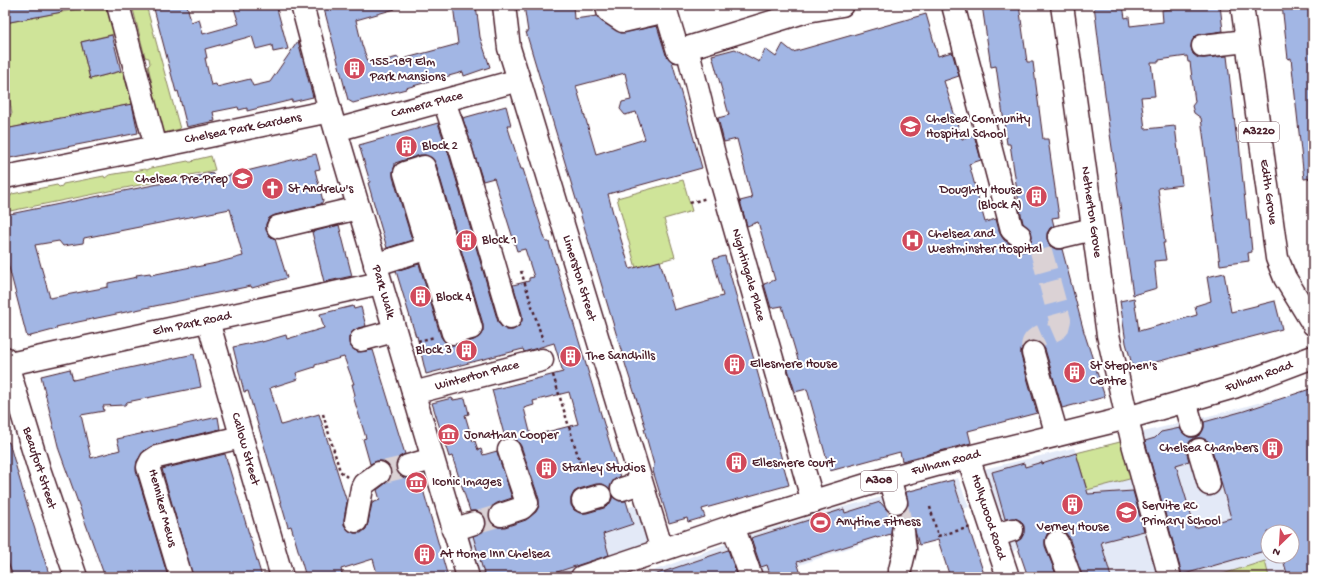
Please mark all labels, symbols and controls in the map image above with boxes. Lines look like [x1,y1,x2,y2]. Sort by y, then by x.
place label: 155-189 Elm Park Mansions [369,55,447,85]
building icon: 155-189 Elm Park Mansions [342,56,368,82]
street label: Camera Place [390,88,465,122]
street label: Chelsea Park Gardens [183,110,304,148]
place label: Chelsea Community Hospital School [926,112,1031,142]
school or university icon: Chelsea Community Hospital School [898,113,924,139]
road number: A3220 [1239,122,1279,142]
building icon: Block 2 [393,133,419,159]
place label: Block 2 [421,139,459,154]
street label: Edith Grove [1256,158,1280,226]
street label: Netherton Grove [1077,165,1105,259]
school or university icon: Chelsea Pre-Prep [230,166,256,192]
place label: Chelsea Pre-Prep [135,172,229,187]
church icon: St Andrew's [259,176,285,202]
place label: St Andrew's [288,182,355,197]
place label: Doughty House (Block A) [939,183,1022,213]
building icon: Doughty House (Block A) [1024,184,1050,210]
building icon: Block 1 [453,227,479,253]
street label: Nightingale Place [728,227,768,323]
place label: Chelsea and Westminster Hospital [928,227,1042,257]
hospital icon: Chelsea and Westminster Hospital [899,228,925,254]
place label: Block 1 [481,233,517,248]
street label: Limerston Street [559,233,600,324]
street label: Park Walk [368,263,398,322]
building icon: Block 4 [407,284,433,310]
place label: Block 4 [435,290,472,305]
street label: Elm Park Road [152,308,234,340]
building icon: Block 3 [454,337,480,363]
place label: Block 3 [415,343,452,358]
building icon: The Sandhills [558,343,584,369]
place label: The Sandhills [585,349,656,364]
building icon: Ellesmere House [721,351,747,377]
place label: Ellesmere House [750,357,838,372]
street label: Fulham Road [1222,357,1296,396]
street label: Winterton Place [433,358,521,394]
place label: St Stephen's Centre [1090,359,1158,389]
building icon: St Stephen's Centre [1062,360,1088,386]
street label: Callow Street [228,411,263,489]
museum icon: Jonathan Cooper [436,422,462,448]
street label: Beaufort Street [18,424,60,512]
place label: Jonathan Cooper [464,428,559,443]
building icon: Chelsea Chambers [1260,435,1286,461]
place label: Chelsea Chambers [1159,441,1259,456]
street label: Fulham Road [909,446,983,480]
building icon: Ellesmere court [723,450,749,476]
building icon: Stanley Studios [534,455,560,481]
place label: Ellesmere court [752,456,837,471]
place label: Stanley Studios [562,461,646,476]
street label: Henniker Mews [144,467,180,550]
museum icon: Iconic Images [404,469,430,495]
road number: A308 [861,471,897,491]
street label: Hollywood Road [967,472,1009,563]
place label: Iconic Images [432,475,502,490]
building icon: Verney House [1060,492,1086,518]
place label: Servite RC Primary School [1141,499,1221,529]
school or university icon: Servite RC Primary School [1113,500,1139,526]
sports icon: Anytime Fitness [807,509,833,535]
place label: Anytime Fitness [836,515,922,530]
place label: Verney House [1036,520,1110,535]
north arrow [1260,524,1300,564]
building icon: At Home Inn Chelsea [412,541,438,567]
text: N [1271,544,1282,558]
place label: At Home Inn Chelsea [440,547,551,562]

